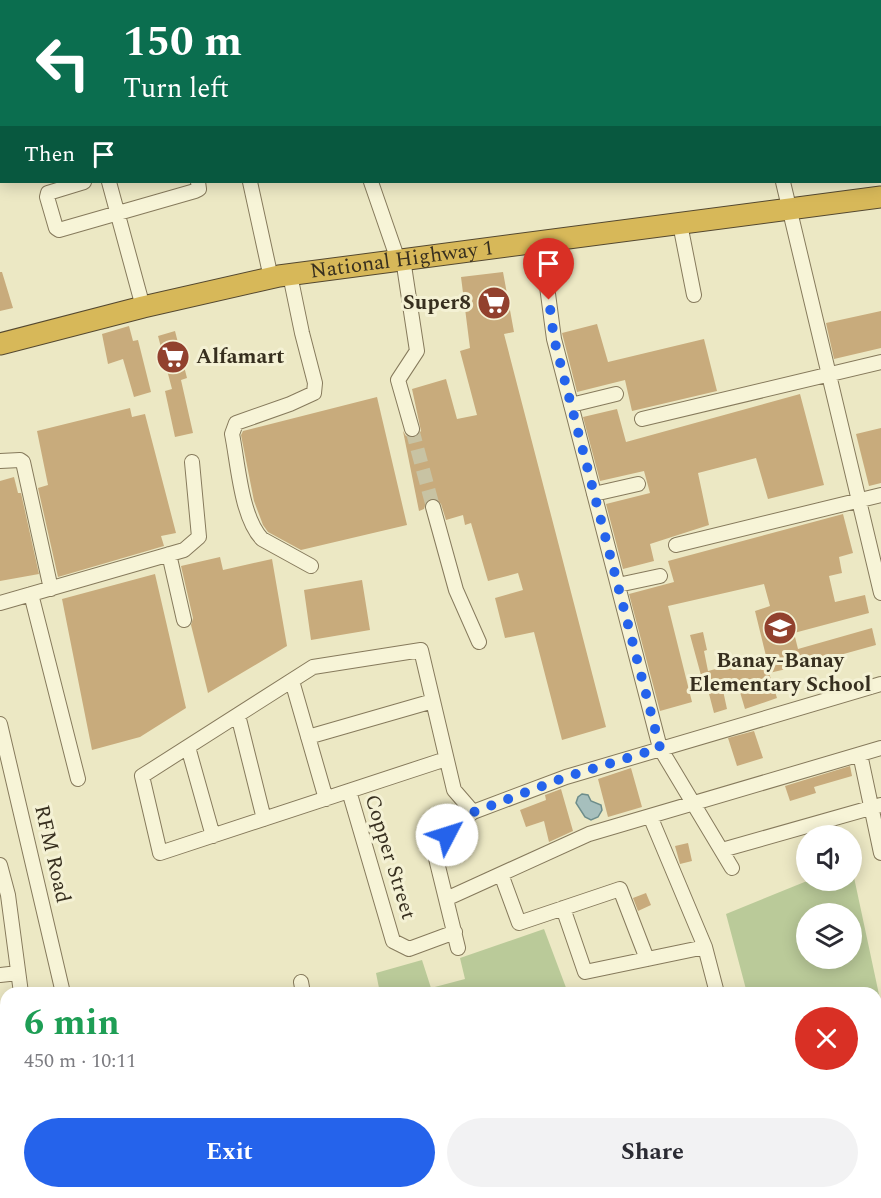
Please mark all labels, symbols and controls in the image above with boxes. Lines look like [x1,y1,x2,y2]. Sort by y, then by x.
text: 150 m [123,11,242,74]
icon: left [24,24,102,102]
text: Turn left [123,68,229,110]
text: Then [24,138,75,171]
icon: arrive [87,138,120,171]
street label: National Highway 1 [308,232,495,288]
pin [523,238,574,300]
icon: arrive [532,247,565,280]
supermarket icon: Super8 [476,285,512,321]
place label: Super8 [403,287,471,319]
supermarket icon: Alfamart [155,339,191,375]
place label: Alfamart [196,341,284,373]
school or university icon: Banay-Banay Elementary School [762,610,798,646]
place label: Banay-Banay Elementary School [689,645,871,701]
street label: Copper Street [356,790,424,924]
street label: RFM Road [25,802,79,906]
position arrow [415,803,479,867]
map controls [796,825,862,969]
button: sound [796,825,862,891]
button: layers [796,903,862,969]
text: 6 min [24,996,120,1051]
button: close [795,1007,858,1070]
text: 450 m · 10:11 [24,1046,136,1076]
button: Exit [24,1118,435,1187]
button: Share [447,1118,858,1187]

